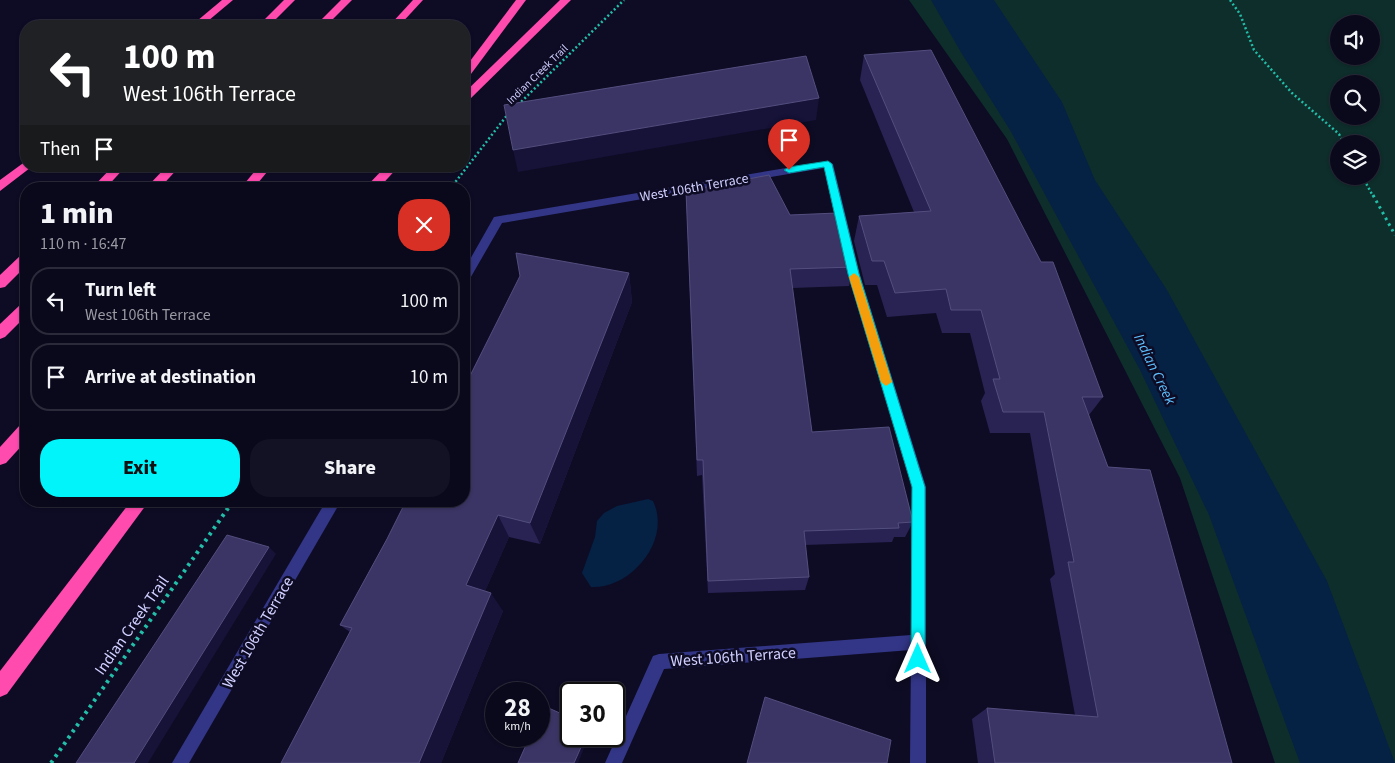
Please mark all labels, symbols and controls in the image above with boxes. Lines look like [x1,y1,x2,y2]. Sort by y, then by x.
map controls [1330,15,1380,185]
button: sound [1330,15,1380,65]
text: 100 m [123,32,215,82]
icon: left [40,40,105,105]
street label: Indian Creek Trail [503,41,571,108]
button: search [1330,75,1380,125]
text: West 106th Terrace [123,78,296,110]
pin [768,119,810,170]
icon: arrive [775,126,803,154]
icon: arrive [90,135,118,163]
button: layers [1330,135,1380,185]
text: Then [40,136,80,163]
street label: West 106th Terrace [638,169,750,207]
text: 1 min [40,192,114,235]
button: close [398,199,450,251]
text: 110 m · 16:47 [40,233,127,255]
text: Turn left [85,277,156,304]
icon: left [42,287,70,315]
text: 100 m [400,288,448,315]
text: West 106th Terrace [85,304,211,326]
water label: Indian Creek [1128,330,1181,409]
icon: arrive [42,363,70,391]
text: Arrive at destination [85,364,256,391]
text: 10 m [410,364,448,391]
button: Exit [40,439,240,497]
button: Share [250,439,450,497]
street label: Indian Creek Trail [89,572,174,680]
street label: West 106th Terrace [217,572,299,692]
position arrow [891,632,943,684]
street label: West 106th Terrace [670,642,797,672]
speed limit sign: 30 [560,682,625,747]
text: 28 [504,690,531,726]
text: km/h [504,718,531,735]

